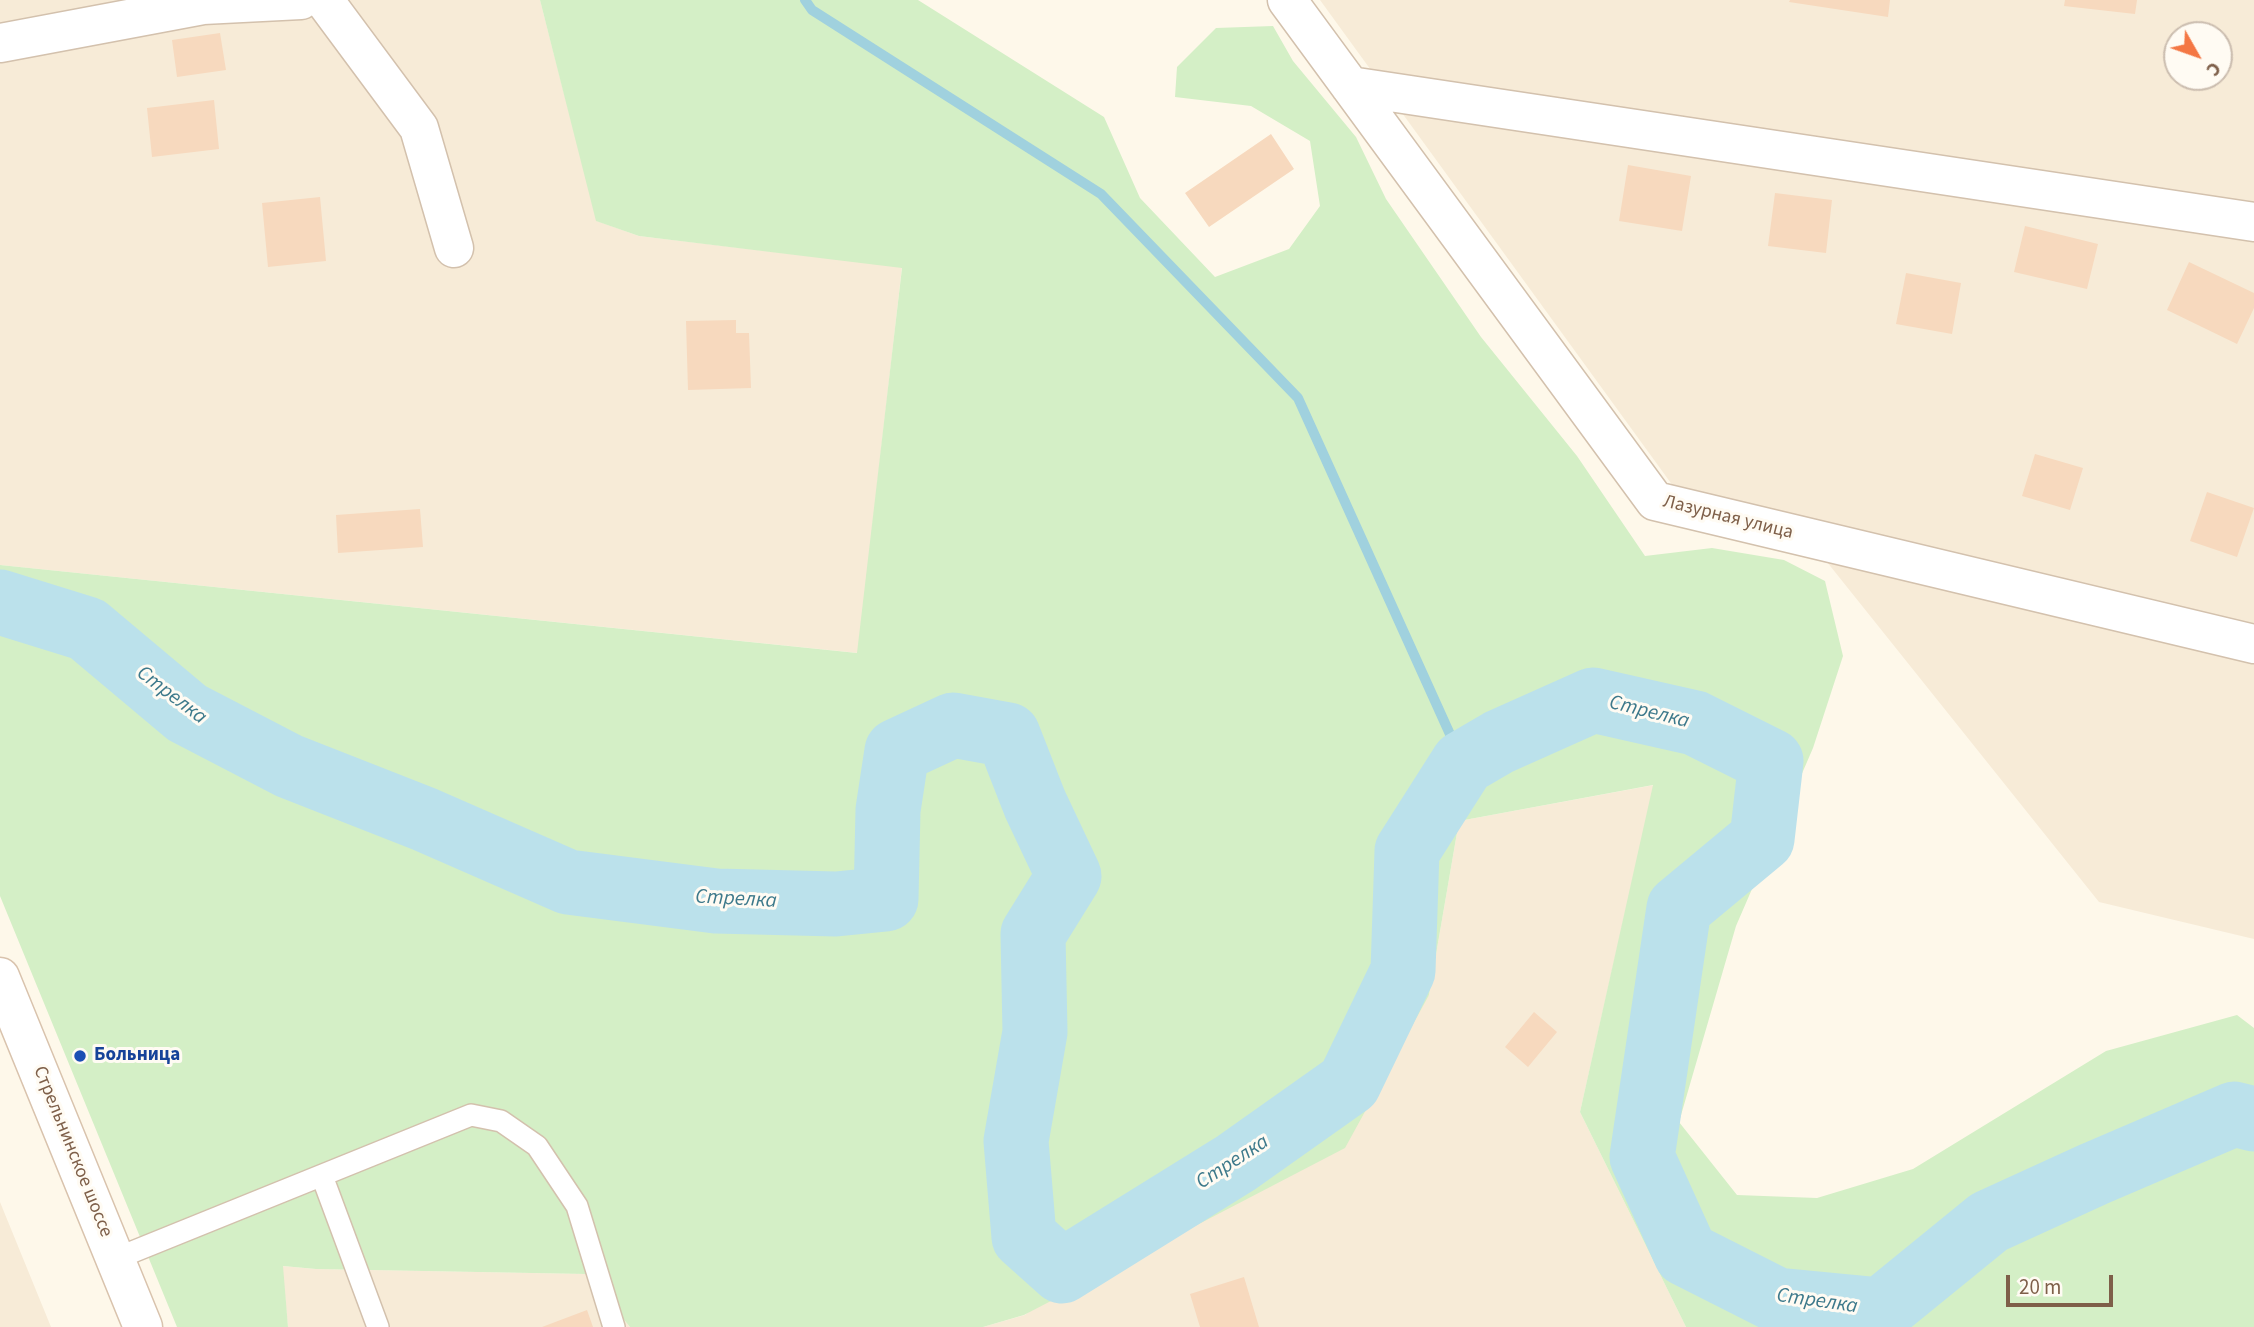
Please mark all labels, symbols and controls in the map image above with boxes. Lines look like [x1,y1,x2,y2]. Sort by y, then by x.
north arrow [2163,21,2233,91]
text: С [2199,56,2227,81]
street label: Лазурная улица [1661,491,1795,545]
water label: Стрелка [131,661,211,731]
water label: Стрелка [1606,691,1692,735]
water label: Стрелка [695,885,777,915]
place label: Больница [94,1045,180,1067]
marker: Больница [72,1048,88,1064]
street label: Стрельнинское шоссе [27,1063,117,1241]
water label: Стрелка [1192,1130,1274,1196]
scale bar [2009,1260,2116,1304]
text: 20 m [2019,1272,2061,1302]
water label: Стрелка [1775,1284,1859,1320]

